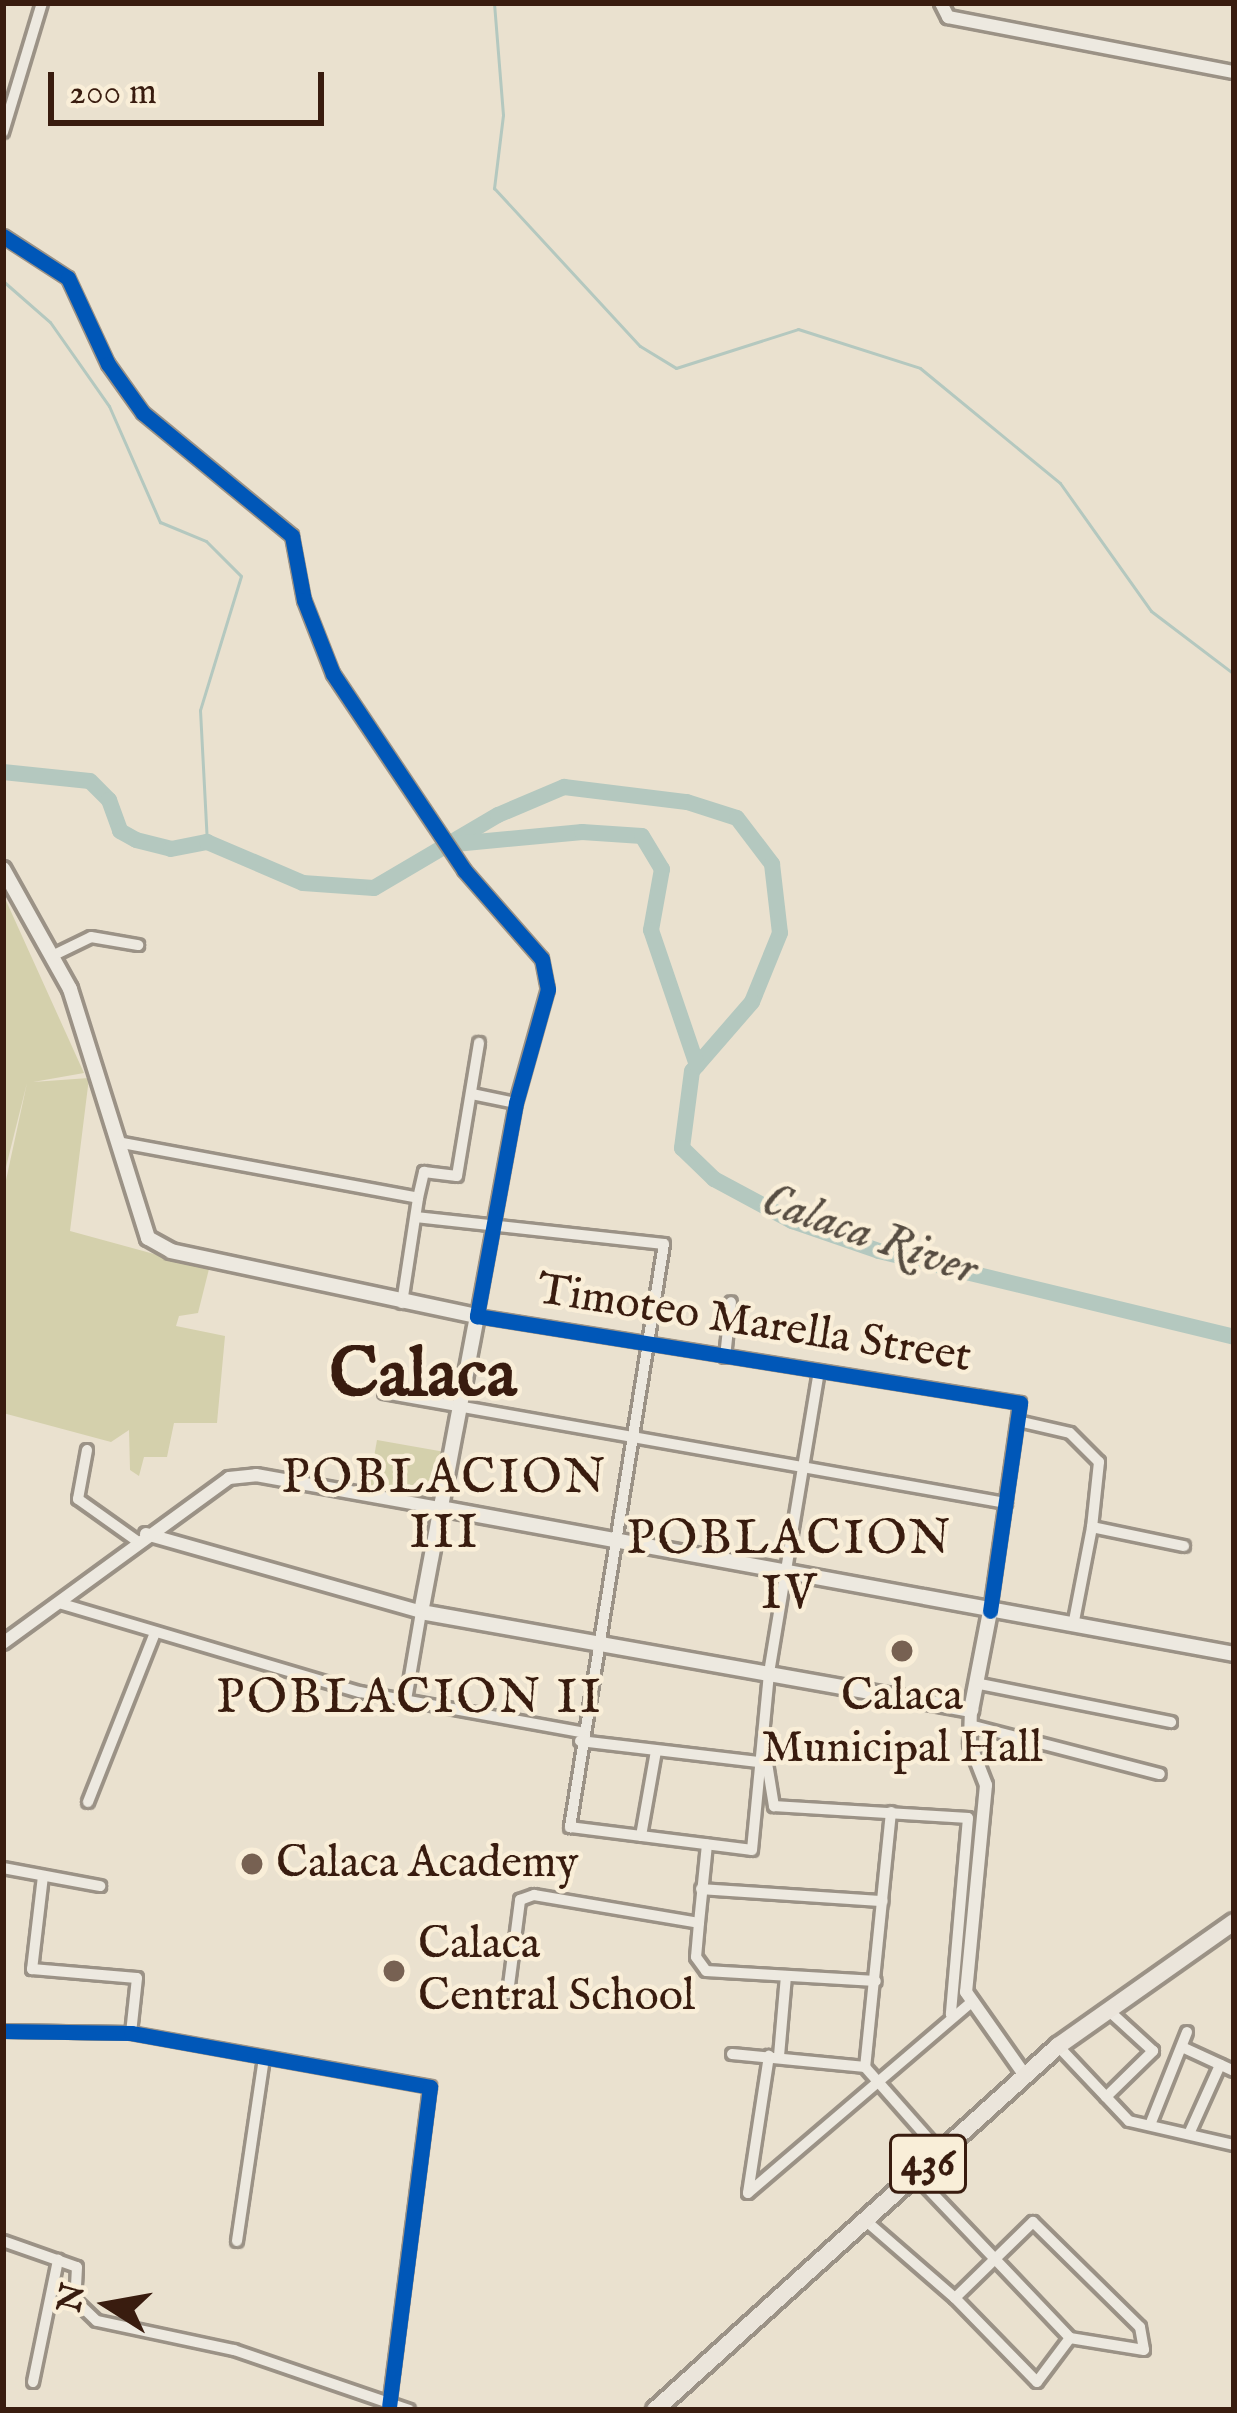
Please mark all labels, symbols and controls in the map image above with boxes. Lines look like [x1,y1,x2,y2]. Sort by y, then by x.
scale bar [54,48,330,122]
text: 200 m [69,70,157,116]
water label: Calaca River [754,1172,984,1300]
street label: Timoteo Marella Street [533,1263,975,1385]
district label: Calaca [329,1336,517,1418]
district label: POBLACION III [282,1450,608,1563]
district label: POBLACION IV [627,1511,953,1624]
marker: Calaca Municipal Hall [889,1638,915,1664]
place label: Calaca Municipal Hall [762,1670,1042,1776]
district label: POBLACION II [216,1671,604,1729]
place label: Calaca Academy [276,1837,578,1891]
marker: Calaca Academy [239,1851,265,1877]
place label: Calaca Central School [418,1918,695,2024]
marker: Calaca Central School [381,1958,407,1984]
road number: 436 [889,2128,967,2200]
north arrow [48,2245,168,2365]
text: N [49,2280,96,2316]

